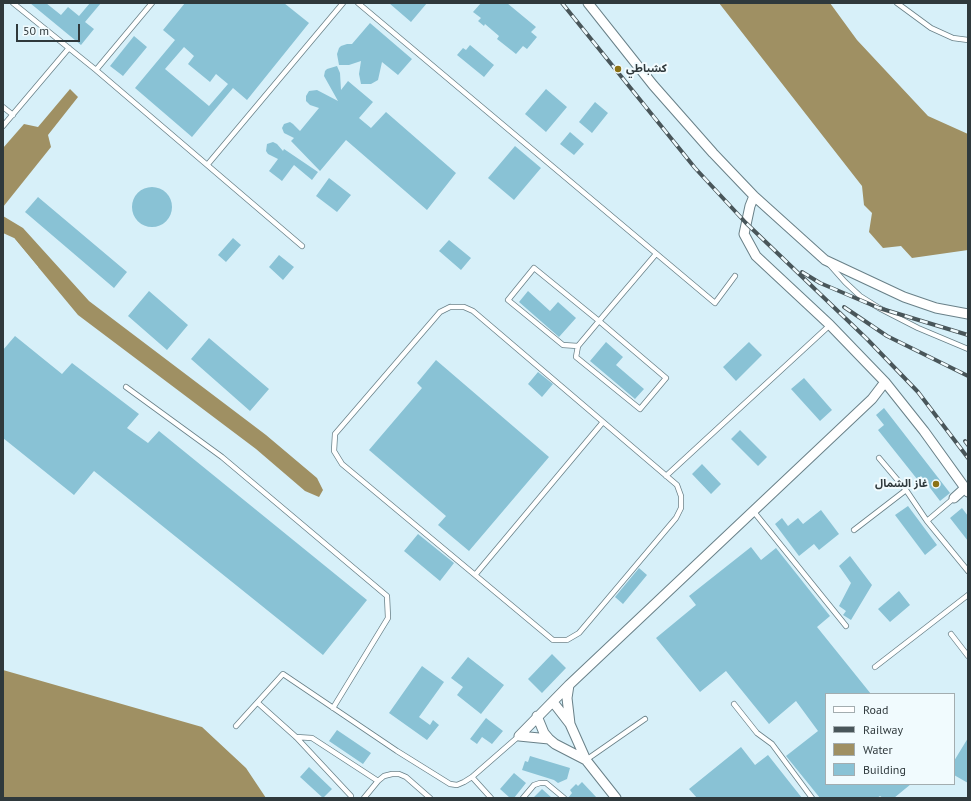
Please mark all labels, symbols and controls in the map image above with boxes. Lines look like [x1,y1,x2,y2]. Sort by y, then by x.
scale bar [18,16,82,42]
text: 50 m [23,23,49,38]
place label: كشباطي [626,62,667,76]
marker: كشباطي [613,64,623,74]
place label: غاز الشمال [875,477,928,491]
marker: غاز الشمال [931,479,941,489]
legend [825,693,955,785]
text: Road [863,702,888,717]
text: Railway [863,722,903,737]
text: Water [863,742,893,757]
text: Building [863,762,906,777]

